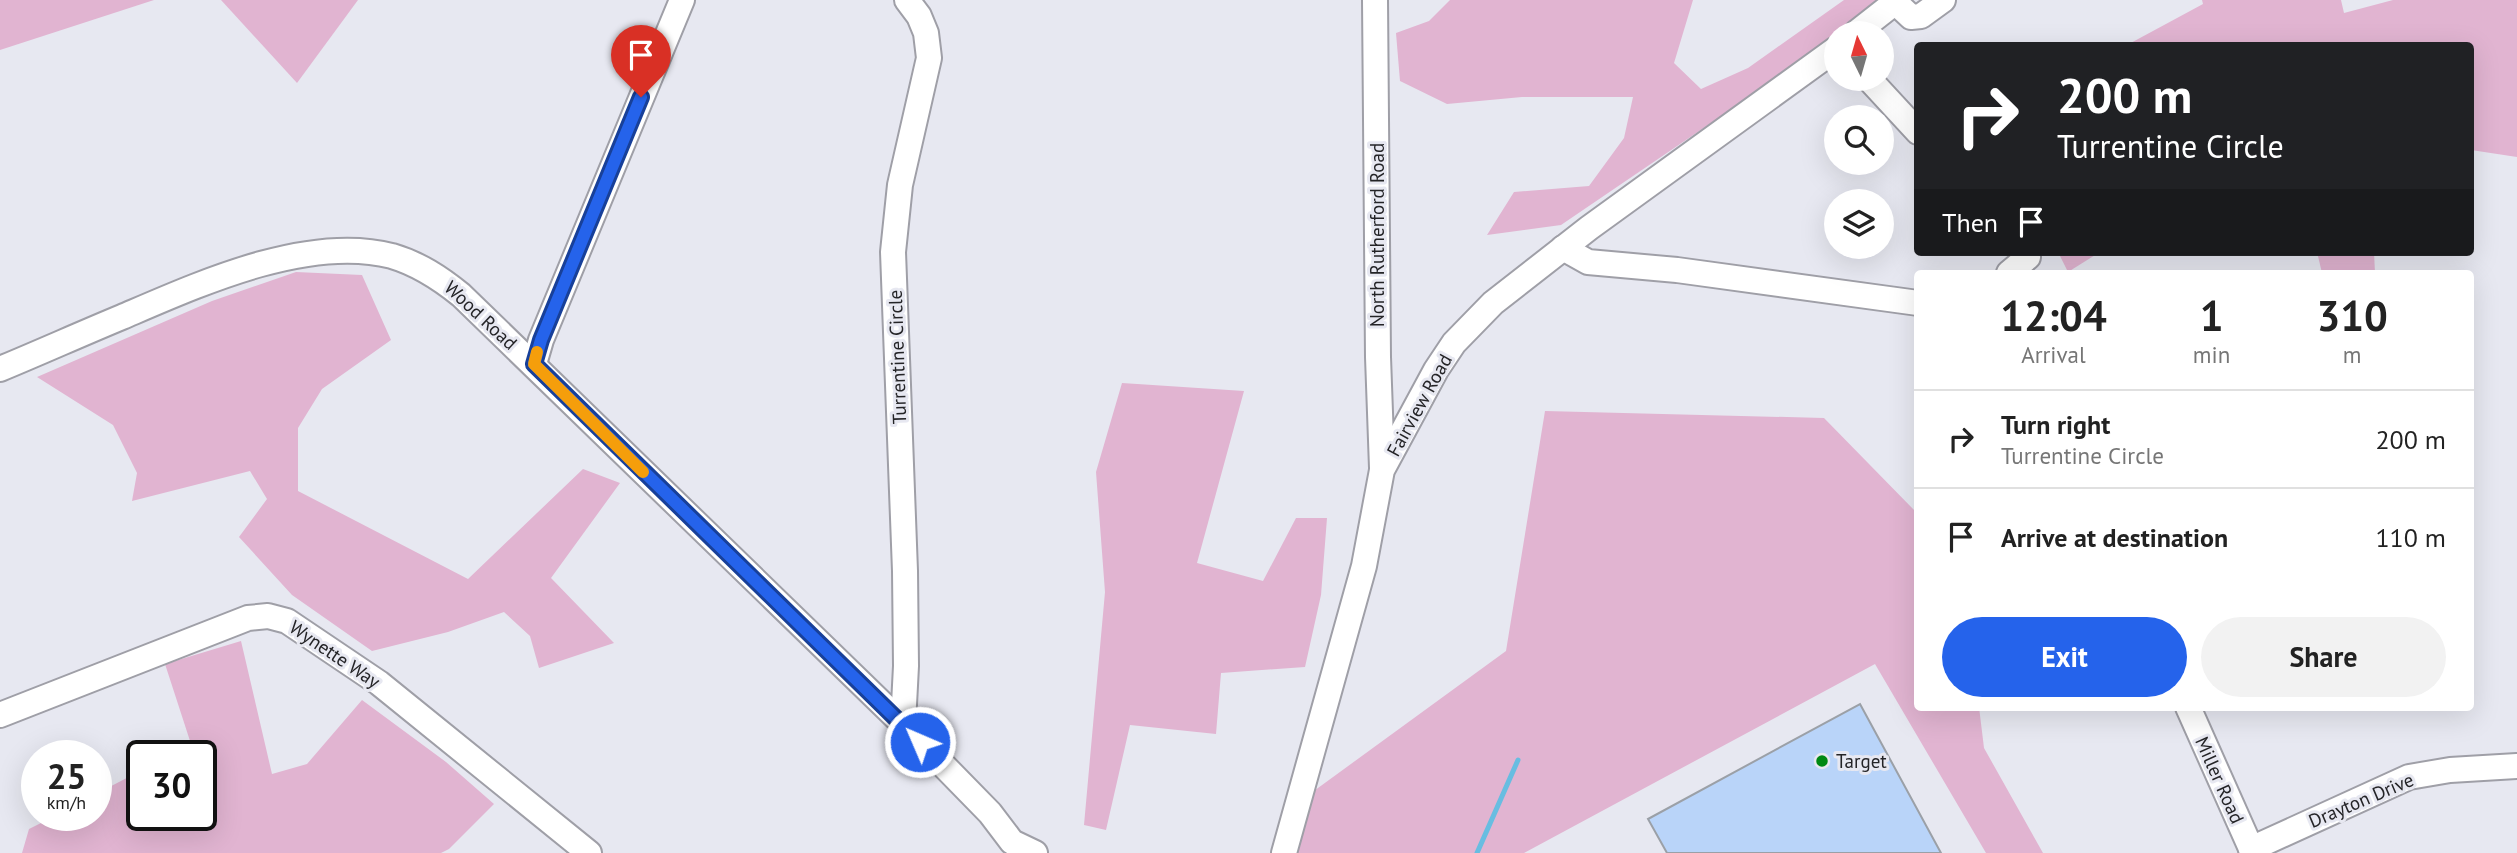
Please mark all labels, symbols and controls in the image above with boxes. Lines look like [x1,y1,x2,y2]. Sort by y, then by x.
north arrow [1824,21,1894,91]
map controls [1824,21,1894,259]
pin [611,25,671,97]
icon: arrive [622,36,660,74]
text: 200 m [2057,63,2192,127]
icon: right [1942,70,2033,161]
button: search [1824,105,1894,175]
text: Turrentine Circle [2057,125,2284,167]
street label: North Rutherford Road [1365,143,1389,327]
button: layers [1824,189,1894,259]
icon: arrive [2012,203,2050,241]
text: Then [1942,206,1998,239]
street label: Wood Road [440,275,522,355]
text: 12:04 [2000,288,2107,343]
text: 1 [2200,288,2223,343]
text: 310 [2316,288,2388,343]
street label: Turrentine Circle [883,289,911,425]
text: Arrival [2021,340,2086,369]
text: min [2193,340,2230,369]
text: m [2343,340,2361,369]
street label: Fairview Road [1381,350,1457,460]
text: Turn right [2001,408,2110,441]
icon: right [1942,420,1980,458]
text: 200 m [2375,423,2446,456]
text: Turrentine Circle [2001,441,2164,470]
icon: arrive [1942,518,1980,556]
text: Arrive at destination [2001,521,2228,554]
text: 110 m [2375,521,2446,554]
street label: Wynette Way [285,615,385,693]
button: Exit [1942,617,2187,697]
button: Share [2201,617,2446,697]
position arrow [883,705,957,779]
street label: Miller Road [2190,733,2250,827]
speed limit sign: 30 [126,740,217,831]
place label: Target [1836,749,1887,773]
text: 25 [47,753,86,799]
marker: Target [1814,753,1830,769]
street label: Drayton Drive [2305,767,2417,833]
text: km/h [47,791,86,814]

